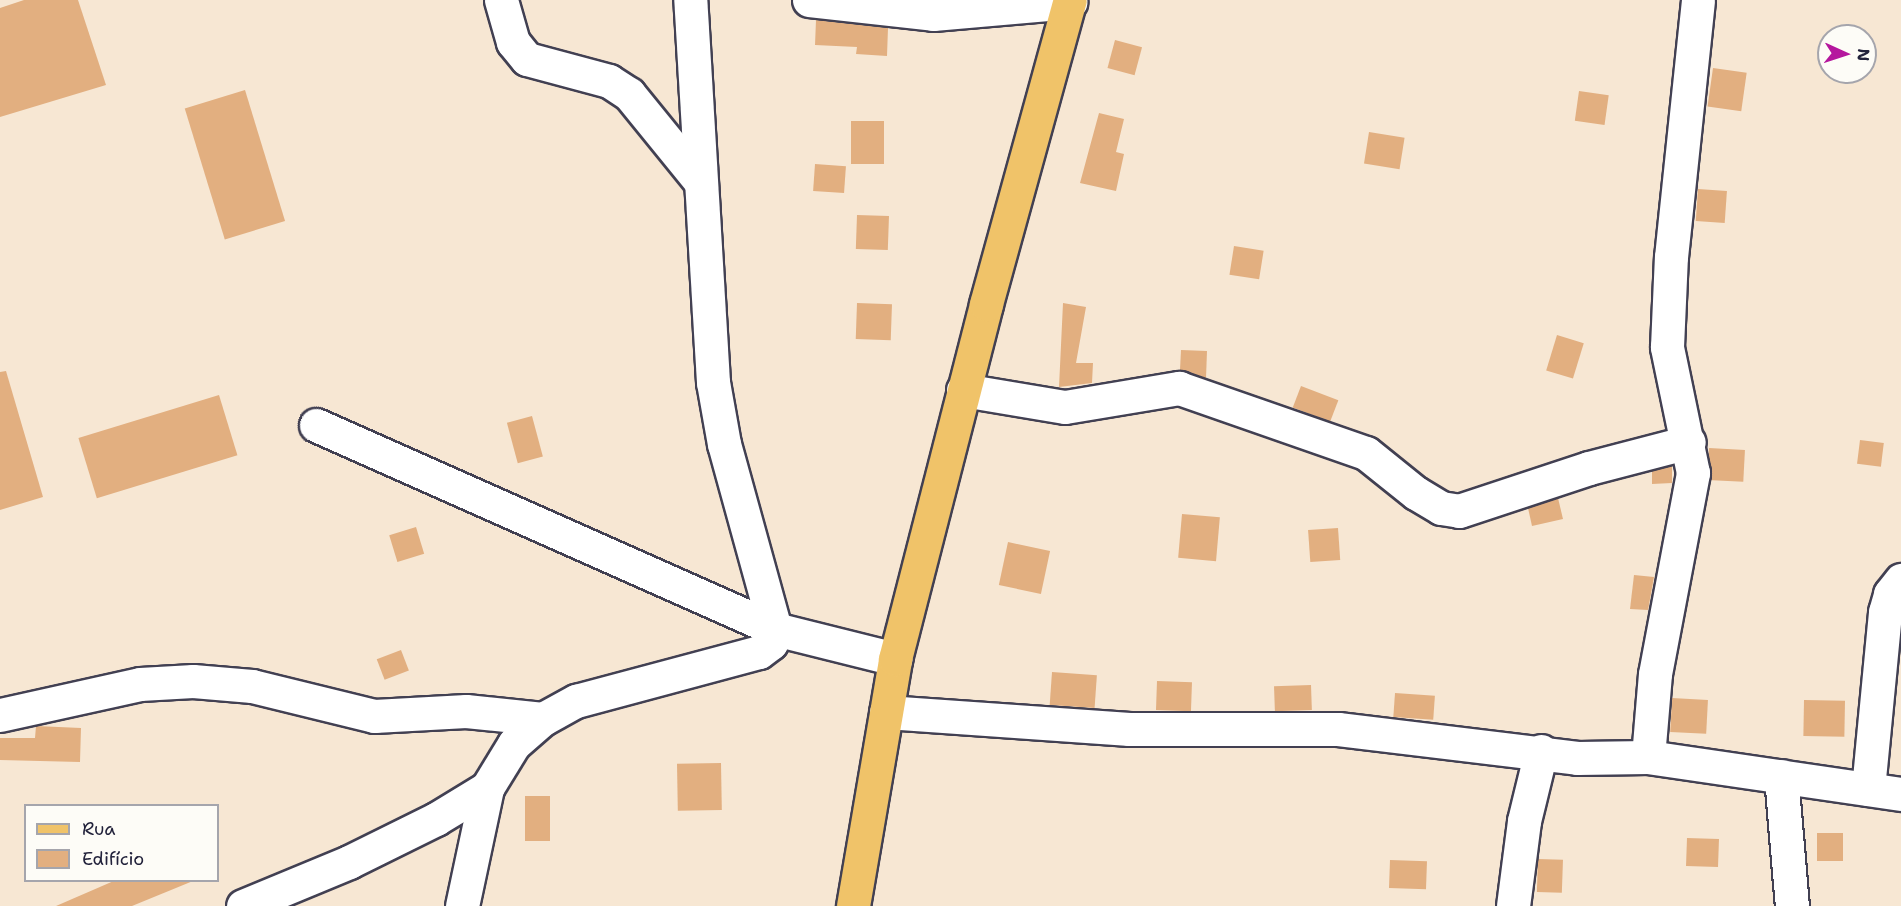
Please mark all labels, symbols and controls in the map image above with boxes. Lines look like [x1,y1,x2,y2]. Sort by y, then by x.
north arrow [1817,24,1877,84]
text: N [1853,48,1874,62]
legend [24,804,219,882]
text: Rua [82,817,115,841]
text: Edifício [82,847,144,871]

